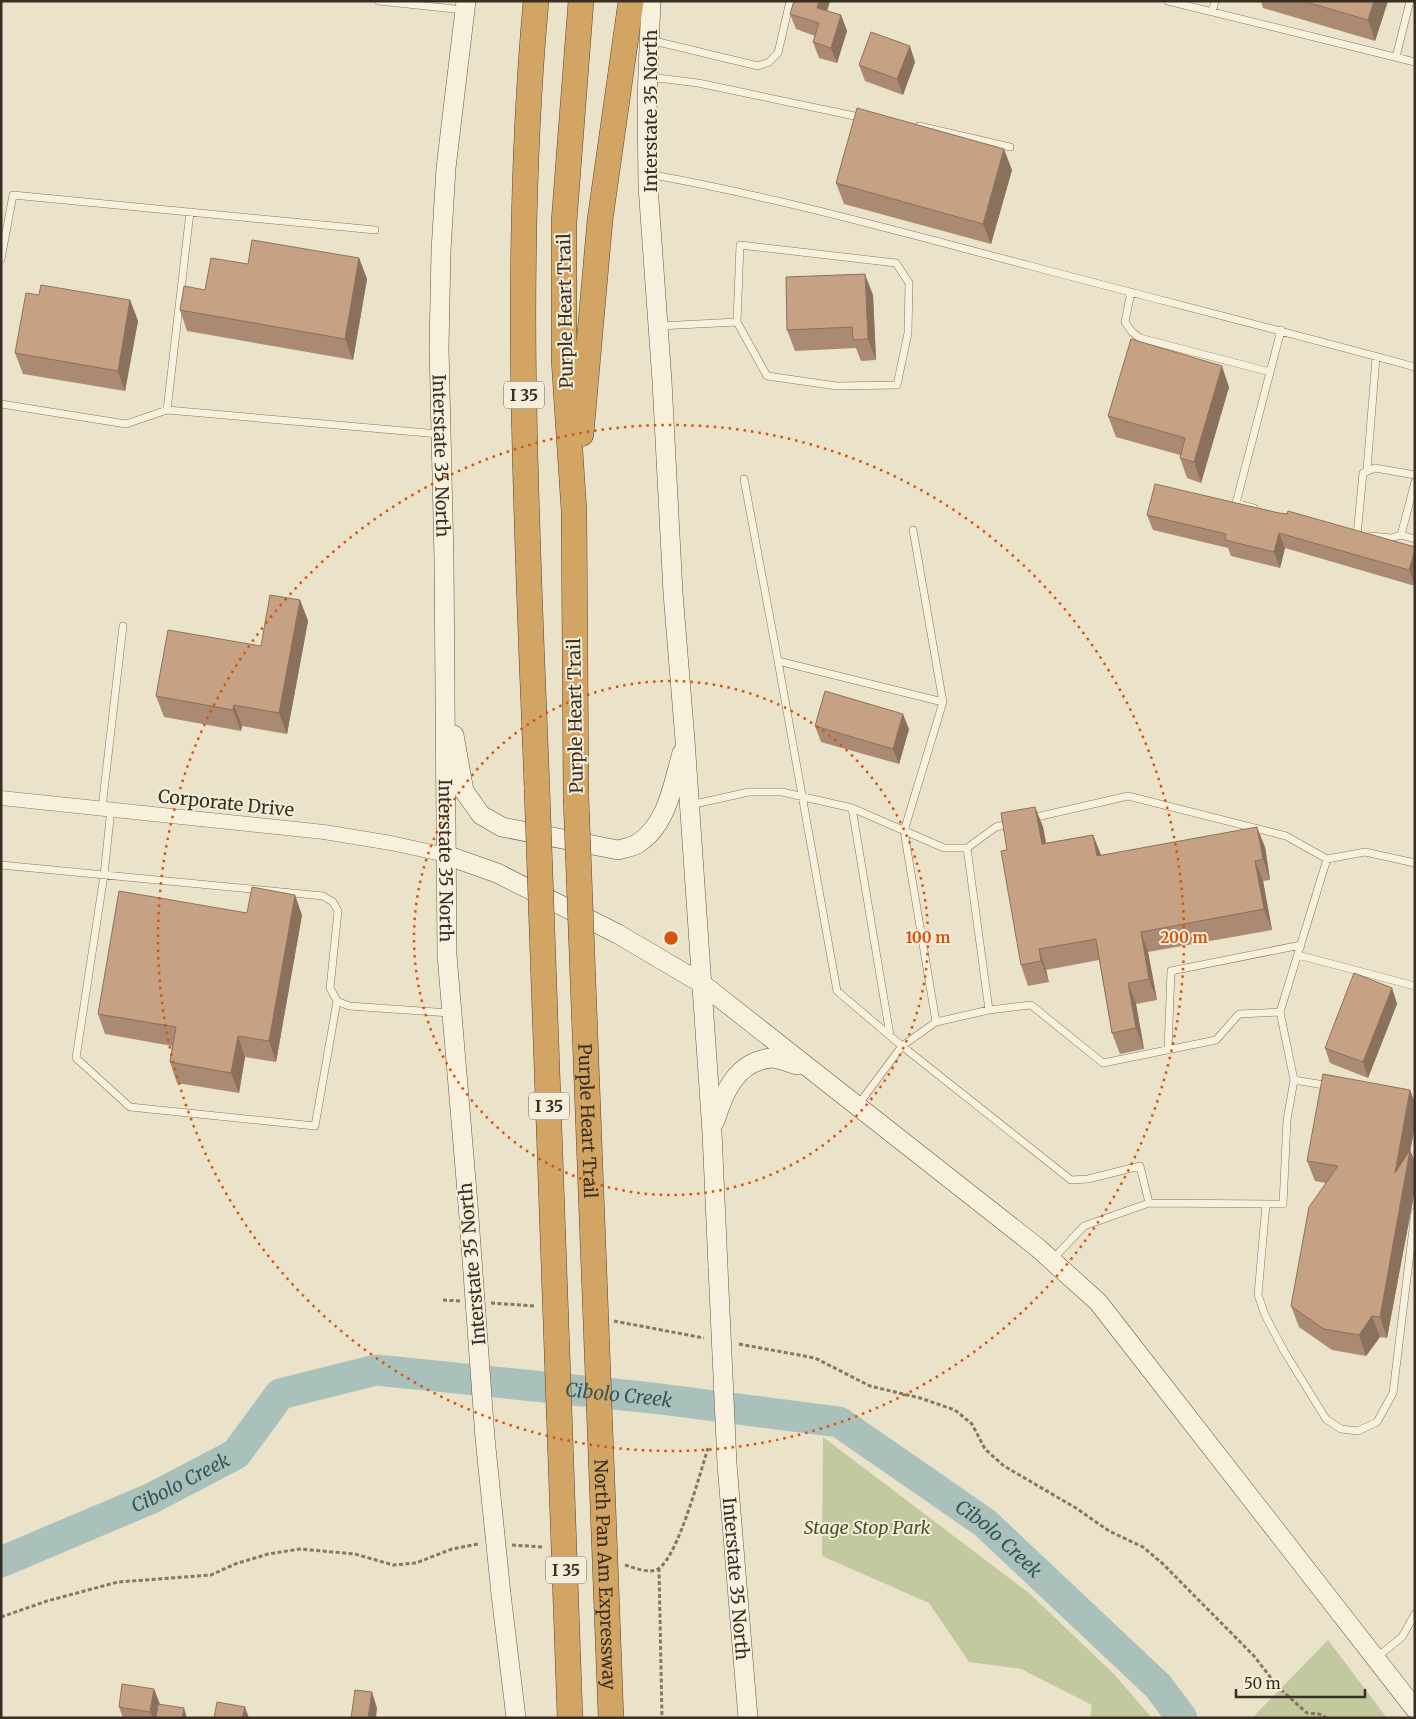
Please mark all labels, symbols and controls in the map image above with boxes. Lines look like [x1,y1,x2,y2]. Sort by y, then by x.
street label: Interstate 35 North [639,29,662,193]
street label: Purple Heart Trail [552,233,578,389]
street label: Interstate 35 North [428,374,455,538]
road number: I 35 [504,382,544,408]
street label: Purple Heart Trail [562,638,588,794]
street label: Interstate 35 North [434,779,458,942]
street label: Corporate Drive [157,784,295,822]
text: 100 m [906,928,950,947]
text: 200 m [1160,928,1208,947]
centre of rings [662,929,680,947]
street label: Purple Heart Trail [574,1043,603,1199]
road number: I 35 [529,1092,569,1120]
street label: Interstate 35 North [453,1182,491,1346]
water label: Cibolo Creek [564,1377,674,1412]
water label: Cibolo Creek [127,1447,234,1518]
street label: North Pan Am Expressway [590,1459,621,1691]
water label: Cibolo Creek [951,1494,1048,1583]
street label: Interstate 35 North [718,1496,755,1661]
park label: Stage Stop Park [804,1516,930,1539]
road number: I 35 [546,1556,586,1584]
scale bar [1236,1666,1365,1698]
text: 50 m [1244,1674,1281,1693]

